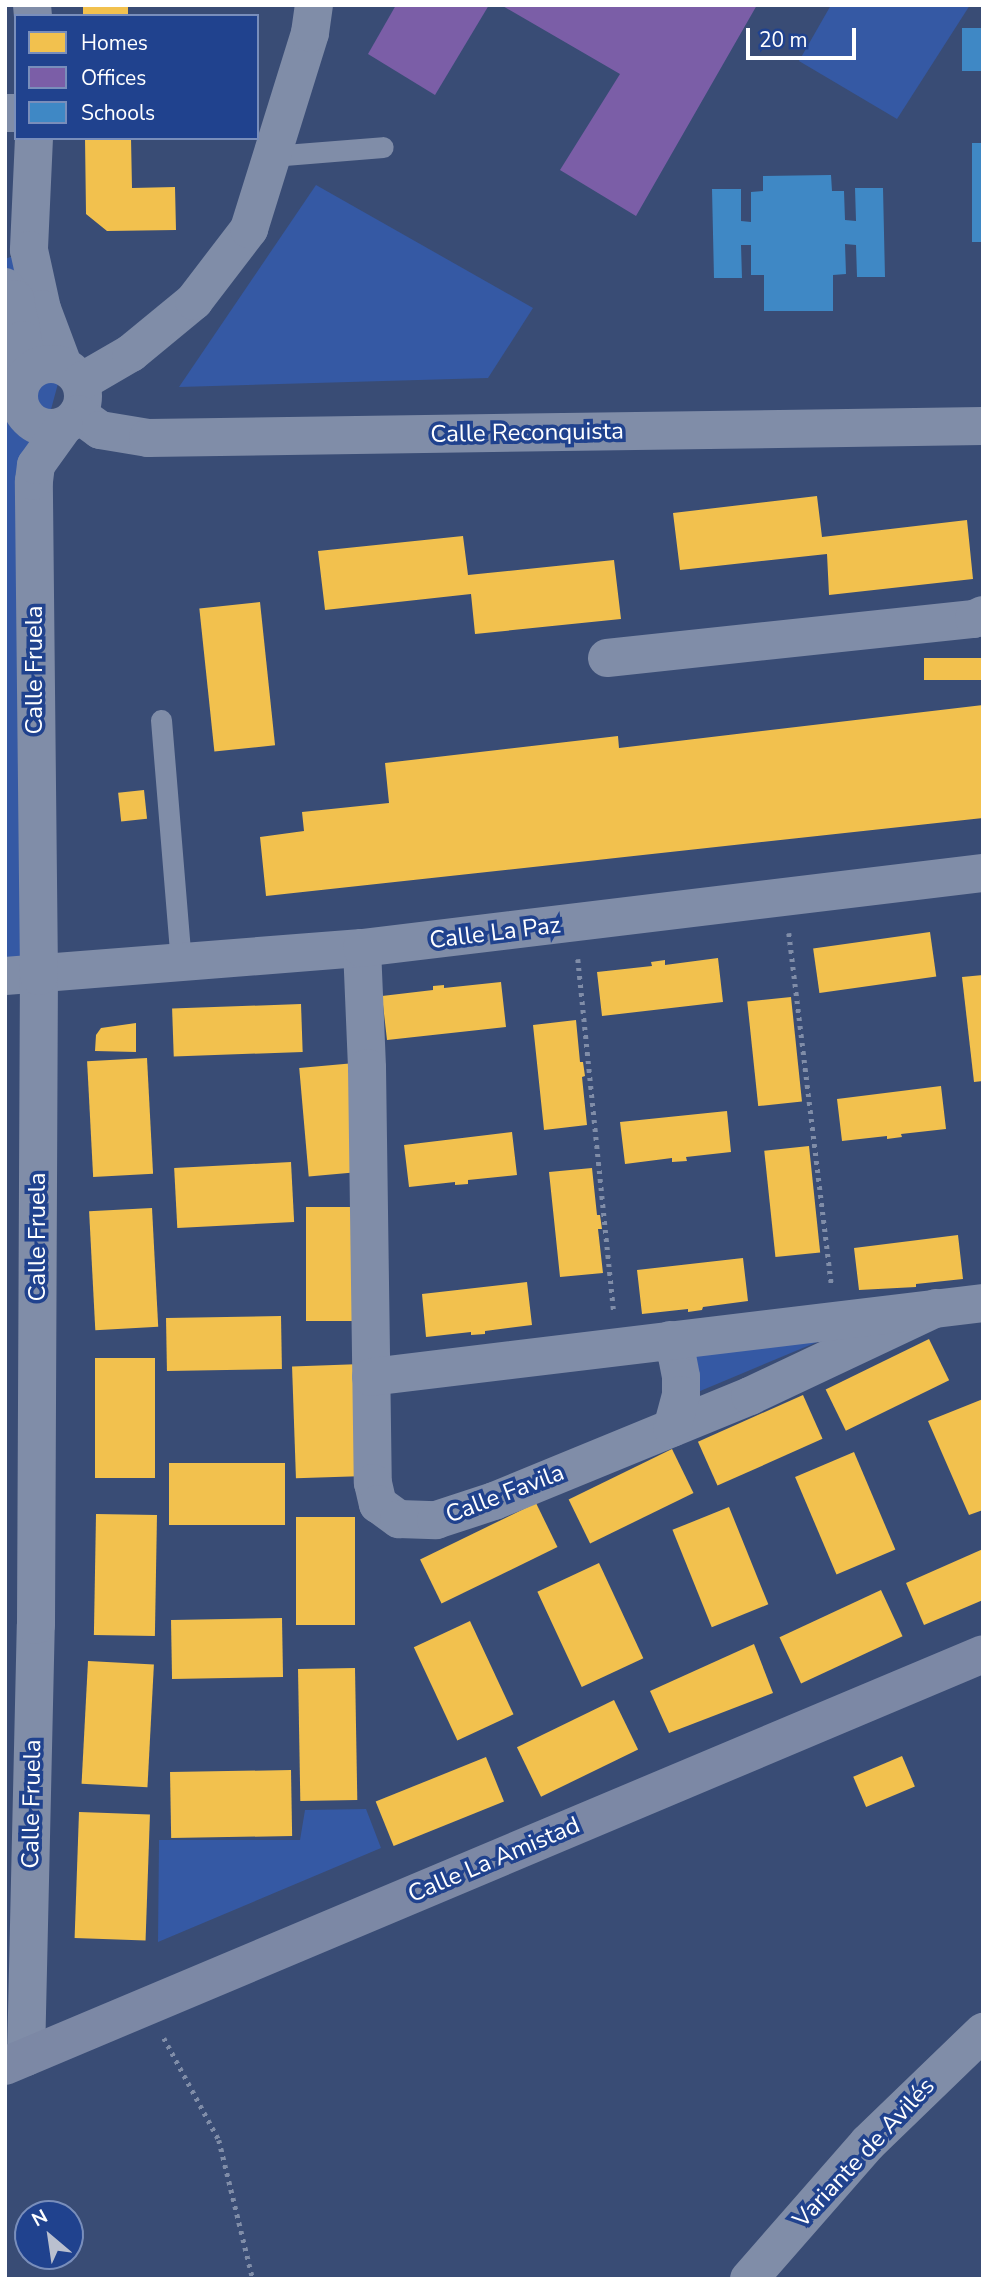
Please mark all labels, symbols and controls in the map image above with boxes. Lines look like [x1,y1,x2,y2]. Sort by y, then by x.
legend [14,14,259,140]
scale bar [750,14,860,58]
text: 20 m [759,26,808,54]
text: Homes [81,29,148,57]
text: Offices [81,64,146,92]
text: Schools [81,99,155,127]
street label: Calle Reconquista [430,417,624,449]
street label: Calle Fruela [21,605,49,735]
street label: Calle La Paz [428,911,562,955]
street label: Calle Fruela [24,1172,52,1302]
street label: Calle Favila [442,1458,568,1530]
street label: Calle Fruela [16,1739,48,1869]
street label: Calle La Amistad [404,1811,584,1909]
street label: Variante de Avilés [787,2072,941,2234]
north arrow [14,2200,84,2270]
text: N [27,2204,52,2233]

